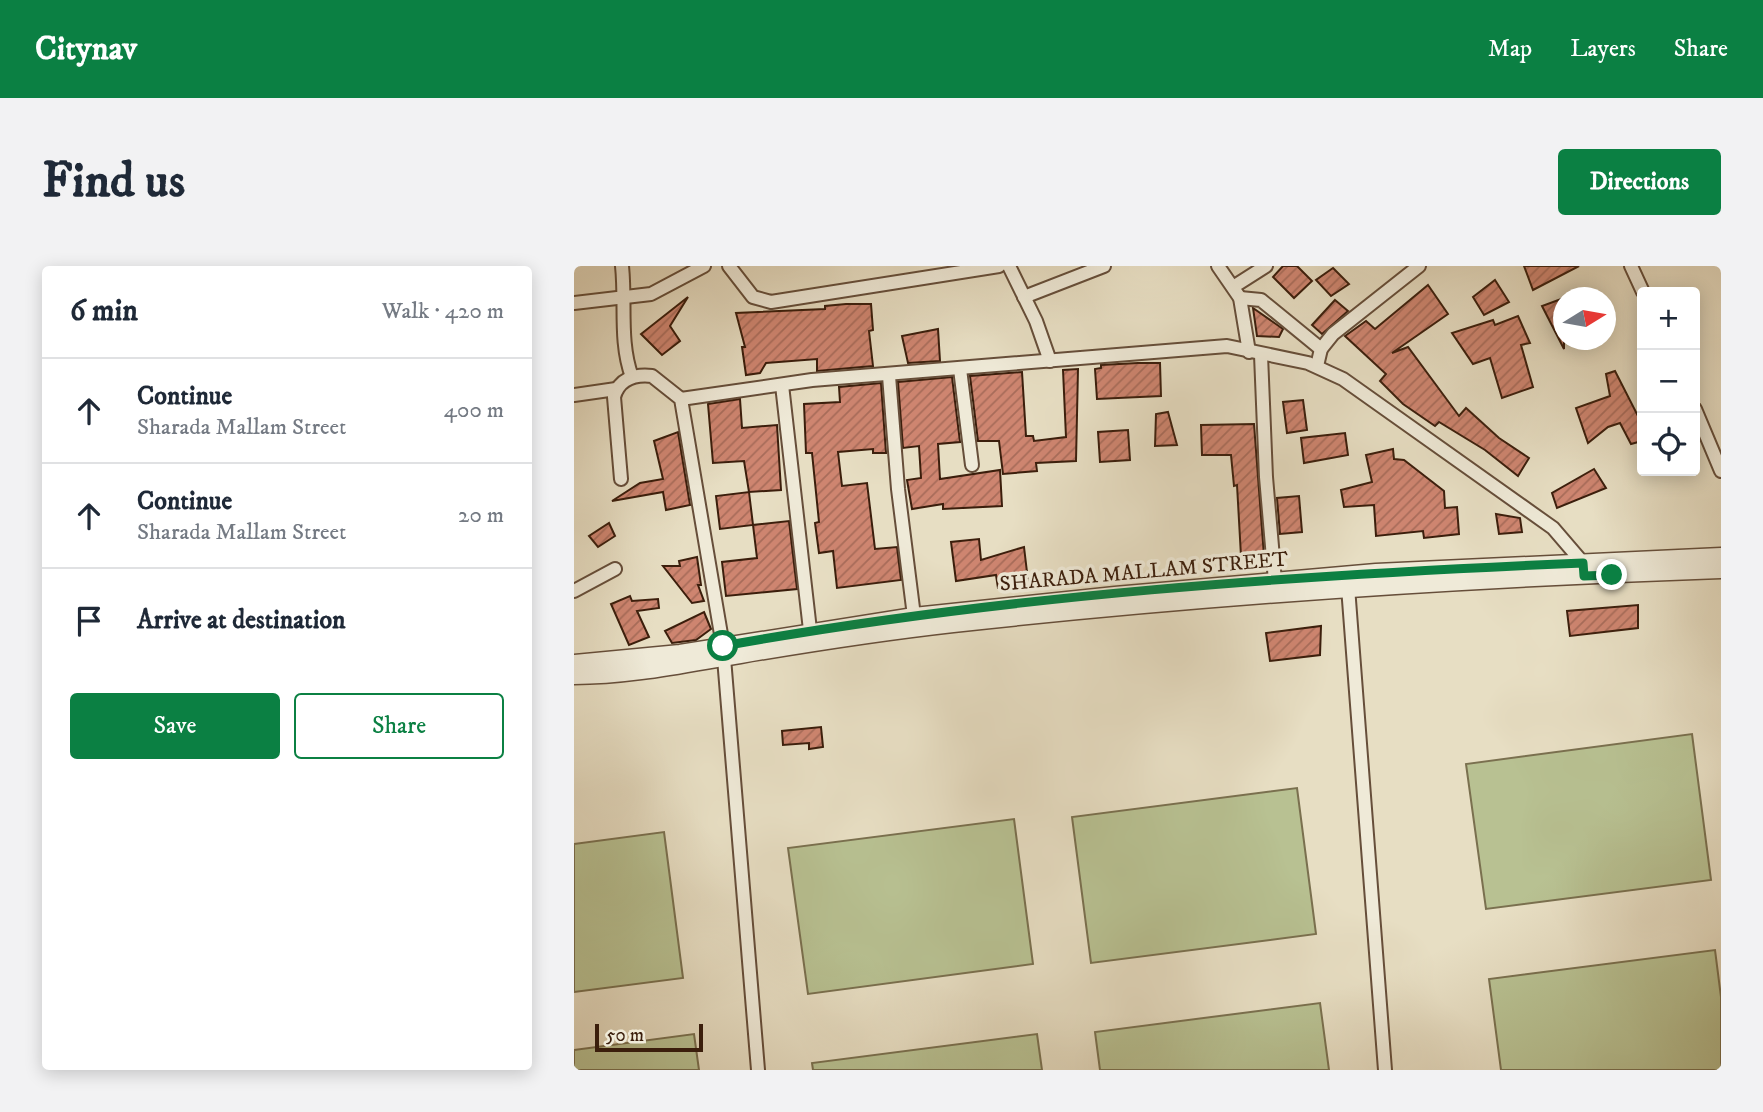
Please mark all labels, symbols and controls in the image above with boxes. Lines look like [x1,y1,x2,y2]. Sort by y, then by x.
text: Citynav [35,29,137,70]
text: Map [1488,34,1532,64]
text: Layers [1570,34,1636,64]
text: Share [1674,34,1728,64]
button: Directions [1558,149,1721,215]
text: Find us [42,151,185,213]
north arrow [1553,287,1616,350]
map controls [1637,287,1700,476]
button: + [1637,287,1700,350]
text: 6 min [70,293,138,330]
text: Walk · 420 m [382,297,504,326]
button: − [1637,350,1700,413]
text: Continue [137,380,232,413]
icon: ahead [70,392,108,430]
text: 400 m [444,396,504,425]
text: Sharada Mallam Street [137,413,346,442]
button: locate [1637,413,1700,476]
text: Continue [137,485,232,518]
icon: ahead [70,497,108,535]
text: 20 m [458,501,504,530]
text: Sharada Mallam Street [137,518,346,547]
street label: SHARADA MALLAM STREET [999,546,1289,598]
route end [1596,559,1627,590]
icon: arrive [70,602,108,640]
text: Arrive at destination [137,604,346,637]
route start [707,630,738,661]
button: Save [70,693,280,759]
button: Share [294,693,504,759]
scale bar [595,1021,704,1053]
text: 50 m [606,1024,644,1047]

